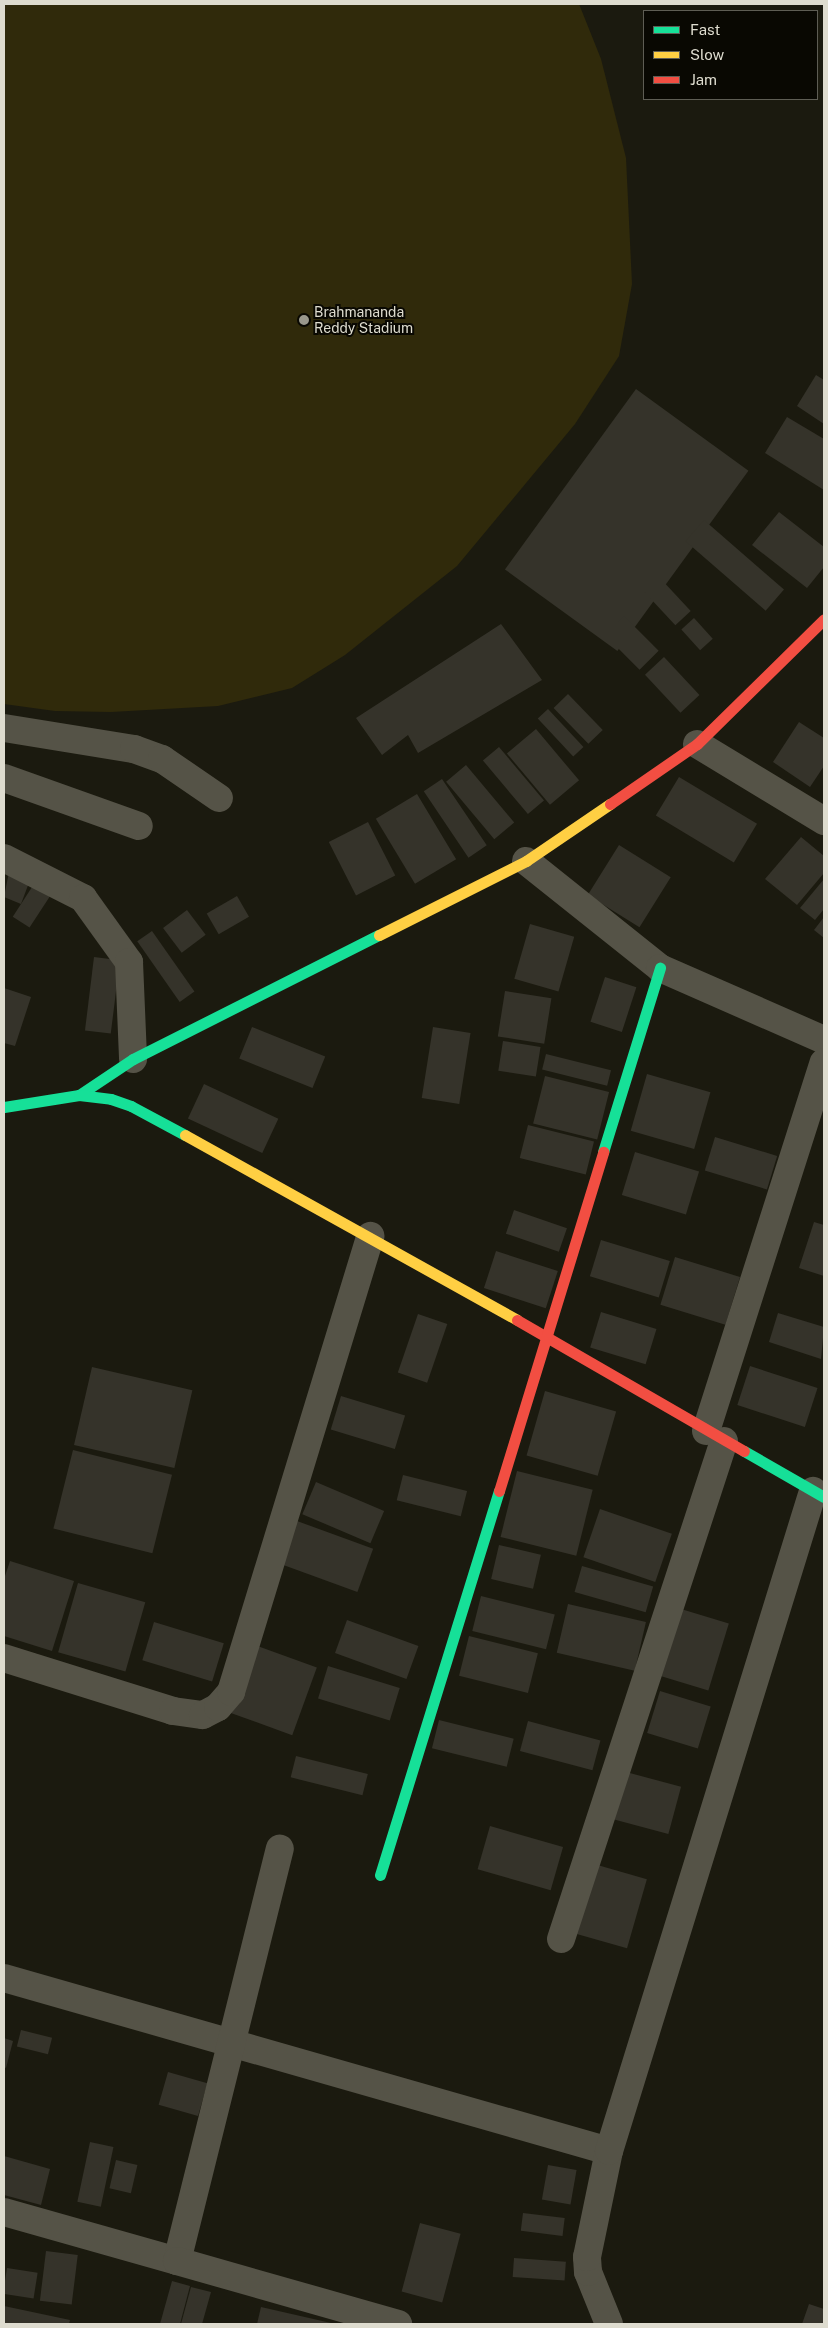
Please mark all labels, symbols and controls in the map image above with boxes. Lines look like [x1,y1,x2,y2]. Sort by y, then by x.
legend [643,10,818,100]
text: Fast [690,21,720,38]
text: Slow [690,46,724,63]
text: Jam [690,71,717,88]
place label: Brahmananda Reddy Stadium [314,304,413,336]
marker: Brahmananda Reddy Stadium [298,314,310,326]

